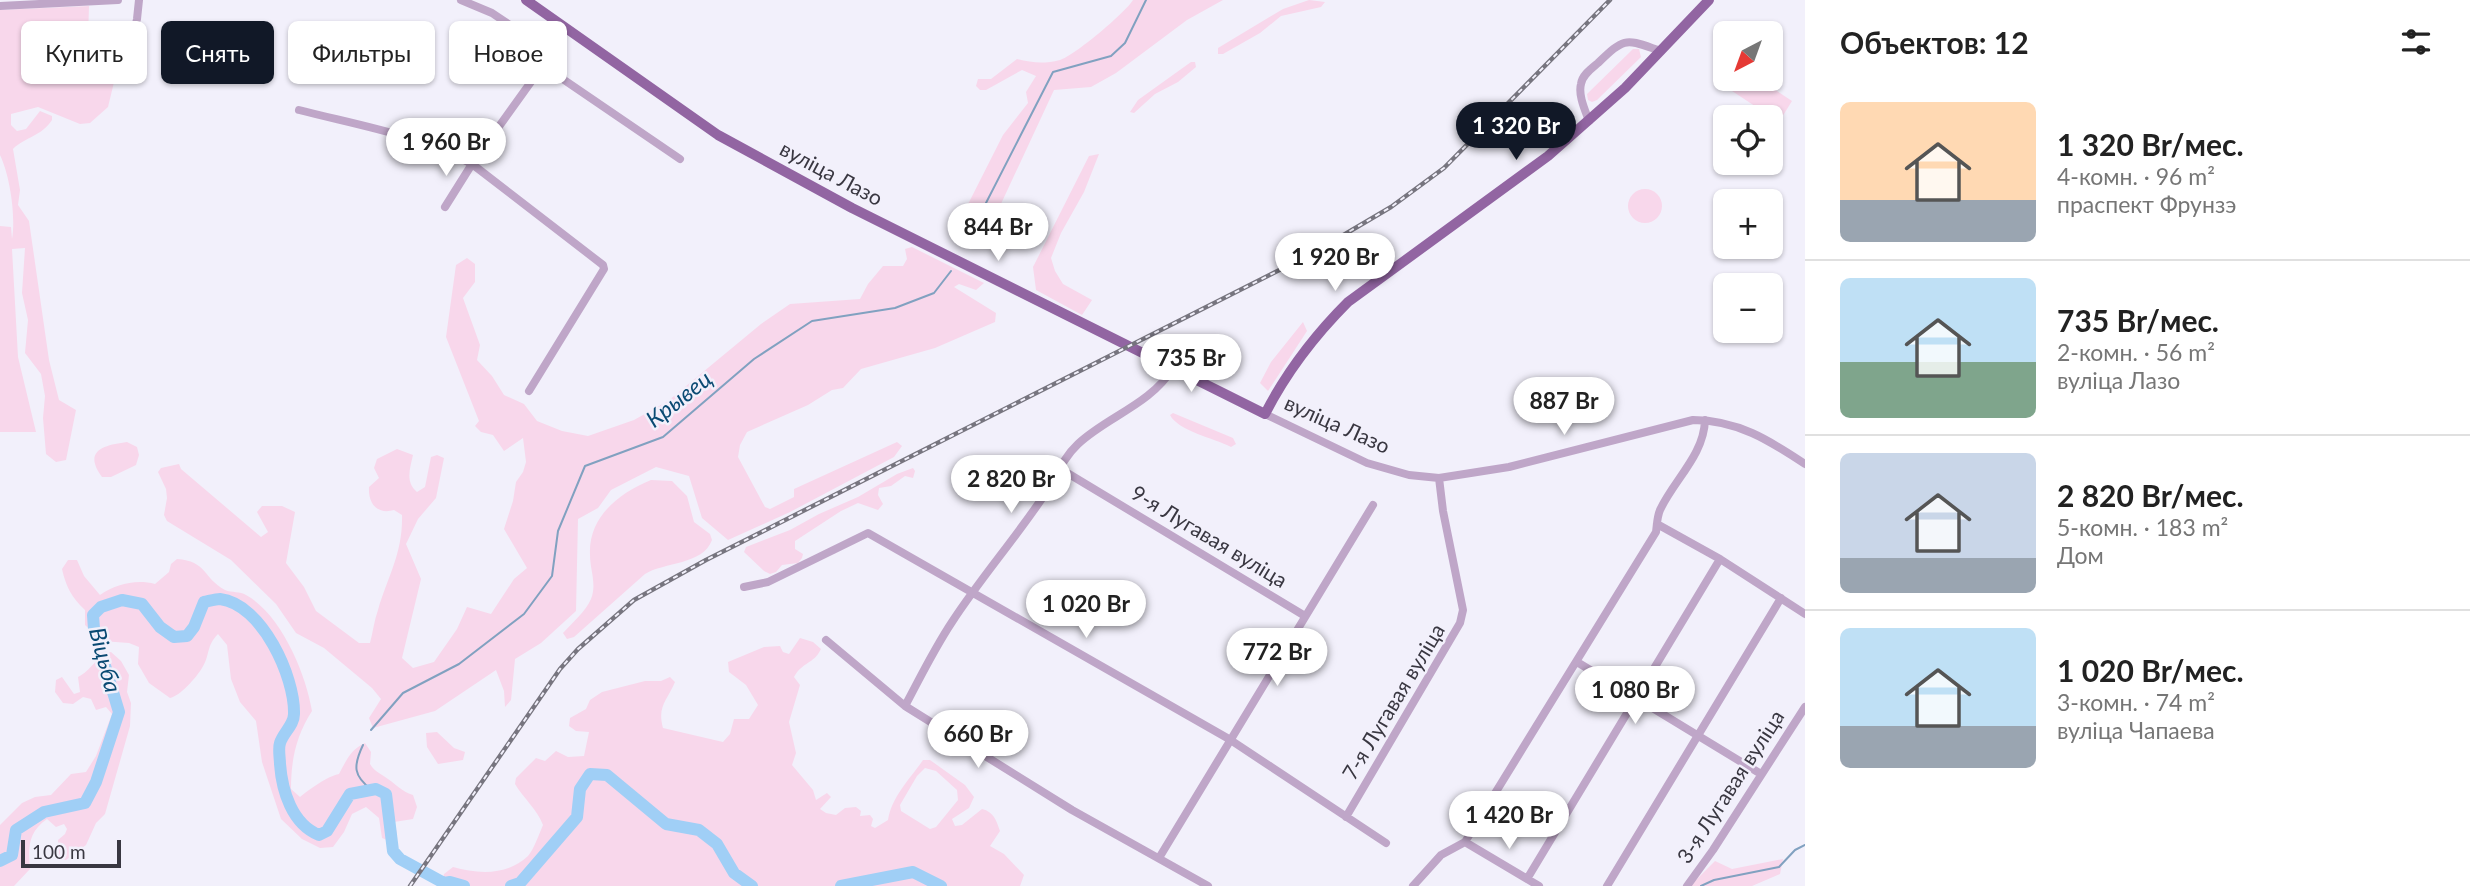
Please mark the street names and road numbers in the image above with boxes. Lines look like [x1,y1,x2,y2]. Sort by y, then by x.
street label: вуліца Лазо [776,135,887,210]
street label: вуліца Лазо [1281,389,1394,458]
street label: 9-я Лугавая вуліца [1127,479,1292,592]
street label: 7-я Лугавая вуліца [1336,619,1449,784]
street label: 3-я Лугавая вуліца [1671,705,1789,867]

